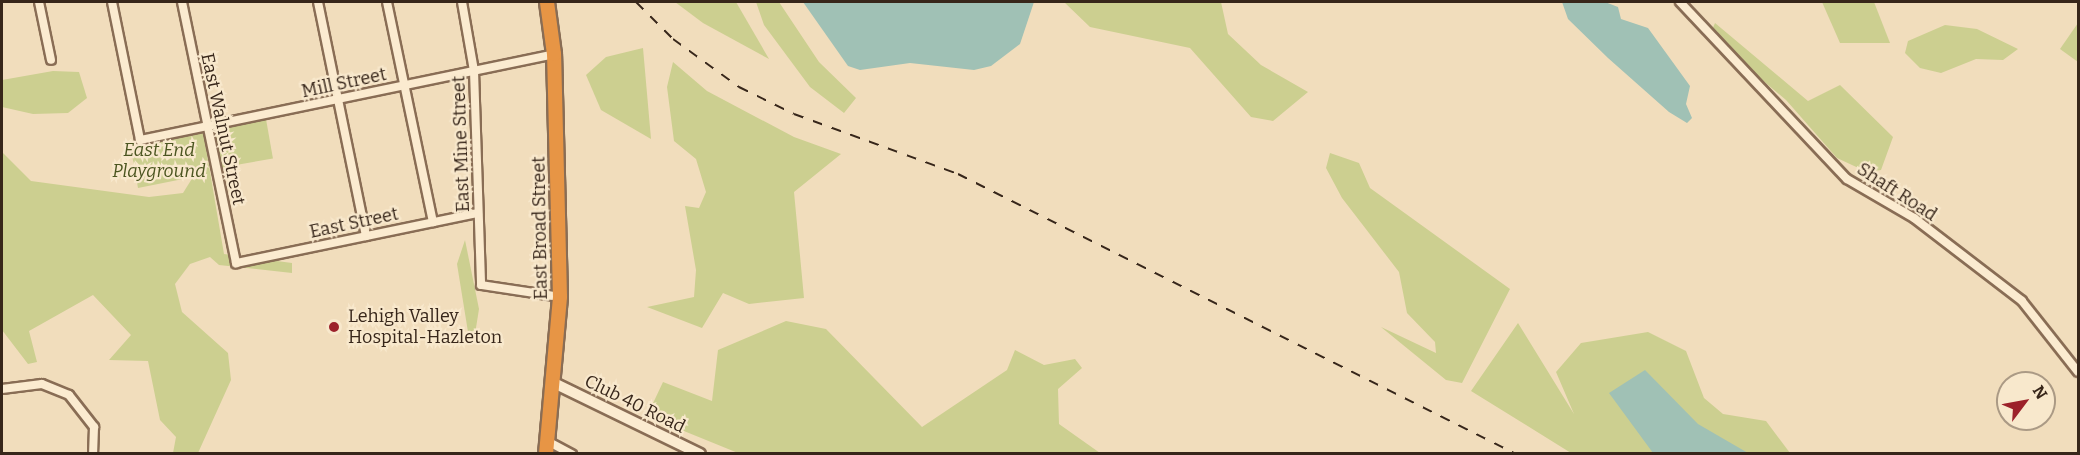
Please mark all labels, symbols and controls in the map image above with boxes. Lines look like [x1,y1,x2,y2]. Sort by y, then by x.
street label: East Walnut Street [196,51,250,207]
street label: Mill Street [300,63,388,103]
street label: East Mine Street [448,75,474,213]
park label: East End Playground [112,140,206,182]
street label: East Broad Street [528,156,552,300]
street label: Shaft Road [1853,158,1941,226]
street label: East Street [308,203,400,243]
place label: Lehigh Valley Hospital-Hazleton [348,306,502,348]
marker: Lehigh Valley Hospital-Hazleton [325,318,343,336]
street label: Club 40 Road [581,370,689,438]
north arrow [1996,371,2056,431]
text: N [2029,382,2051,403]

